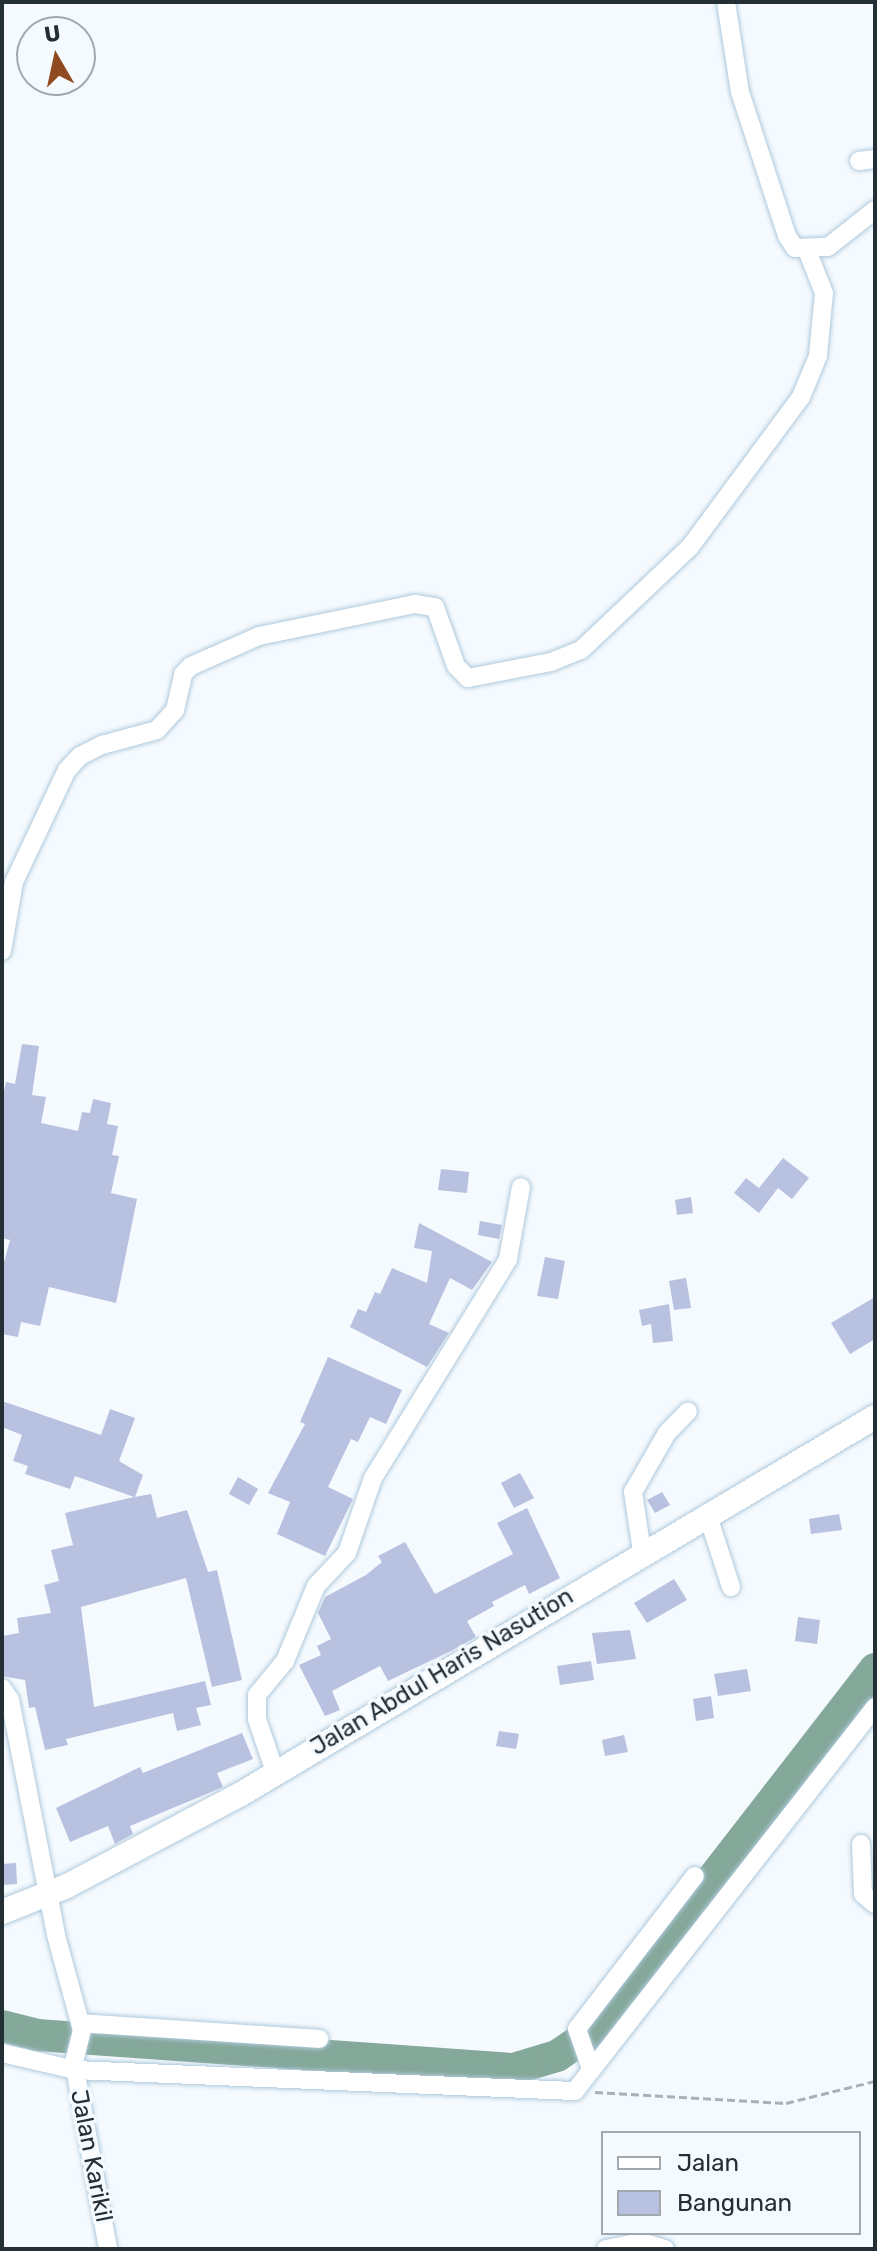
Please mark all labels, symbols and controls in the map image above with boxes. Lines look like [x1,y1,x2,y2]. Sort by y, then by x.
north arrow [16,16,96,96]
text: U [42,19,62,48]
street label: Jalan Abdul Haris Nasution [305,1582,579,1762]
street label: Jalan Karikil [64,2087,118,2225]
legend [601,2131,861,2235]
text: Jalan [677,2149,739,2177]
text: Bangunan [677,2189,792,2217]

